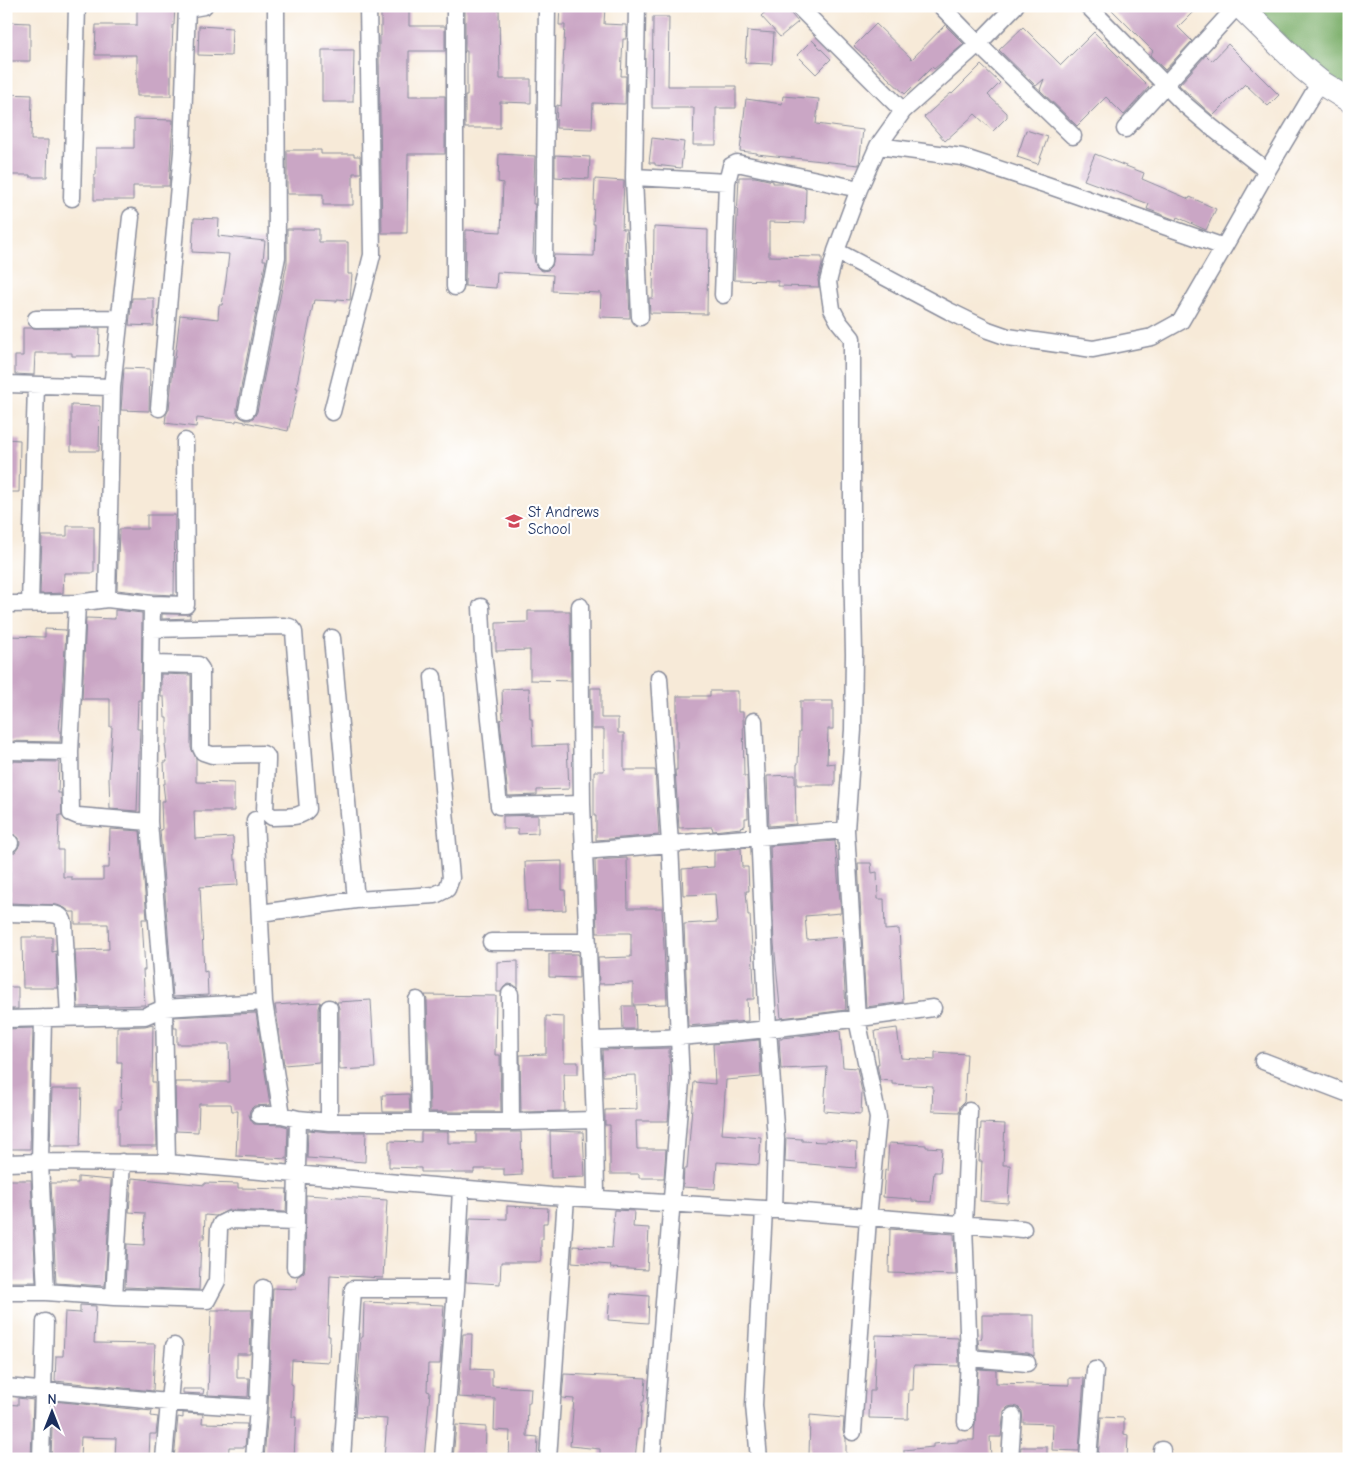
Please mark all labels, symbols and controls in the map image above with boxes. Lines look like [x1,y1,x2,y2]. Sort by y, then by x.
place label: St Andrews School [528,503,599,538]
school or university icon: St Andrews School [504,511,524,531]
north arrow [28,1388,78,1438]
text: N [47,1391,57,1408]

